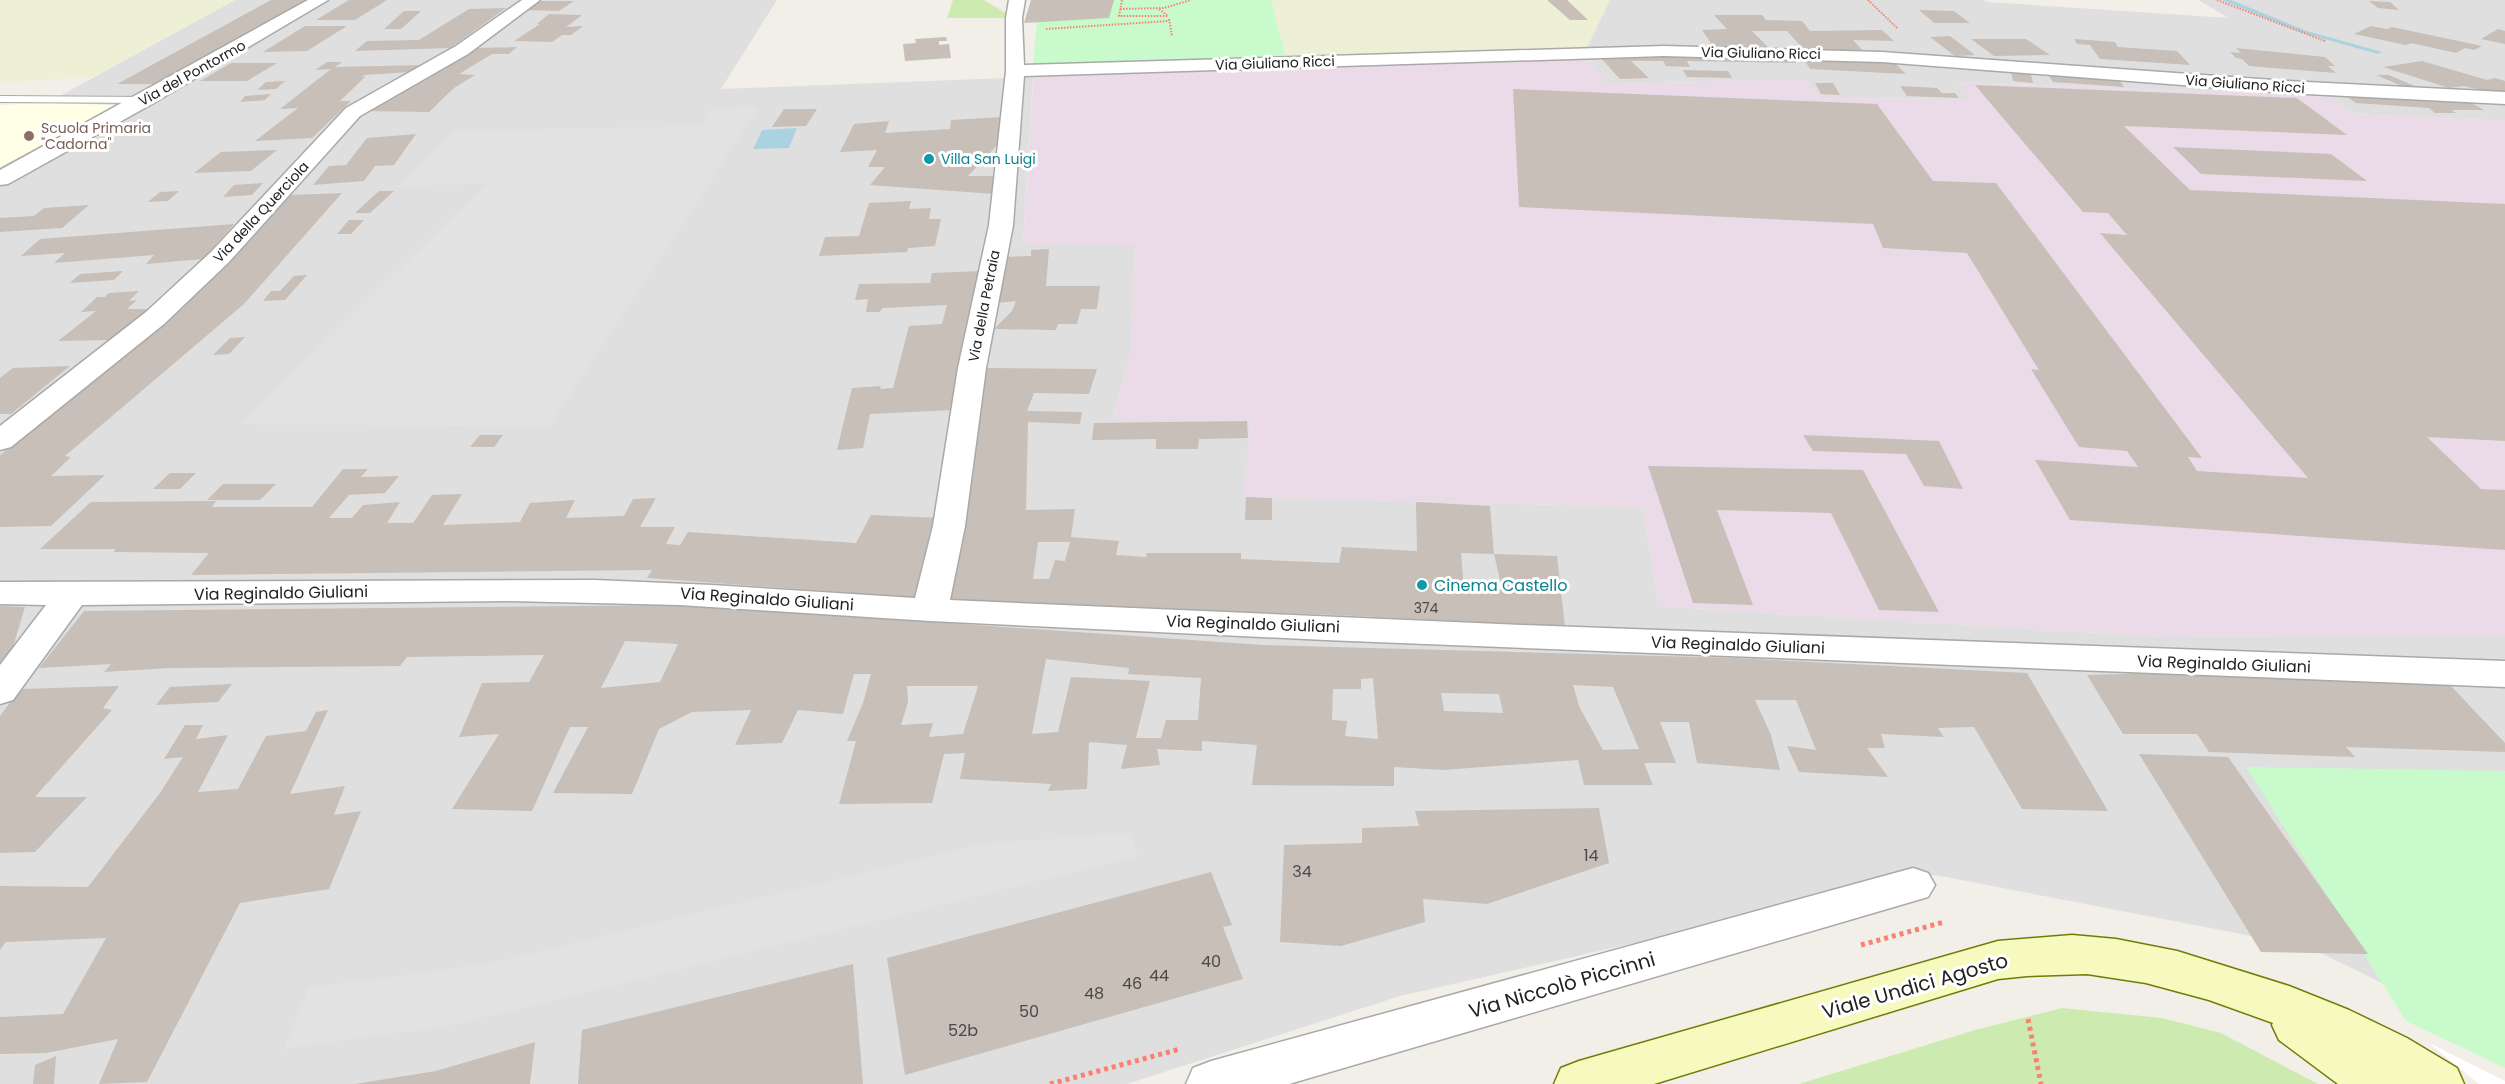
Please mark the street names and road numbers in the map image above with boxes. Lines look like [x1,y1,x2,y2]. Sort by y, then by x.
street label: Via del Pontormo [135,35,249,111]
street label: Via Giuliano Ricci [1701,42,1821,64]
street label: Via Giuliano Ricci [1215,51,1335,75]
street label: Via Giuliano Ricci [2185,70,2305,98]
street label: Via della Querciola [209,157,313,267]
street label: Via della Petraia [963,248,1005,364]
street label: Via Reginaldo Giuliani [194,580,368,606]
street label: Via Reginaldo Giuliani [679,581,855,617]
street label: Via Reginaldo Giuliani [1166,609,1340,639]
street label: Via Reginaldo Giuliani [1651,630,1825,660]
street label: Via Reginaldo Giuliani [2137,649,2311,679]
street label: Via Niccolò Piccinni [1466,945,1658,1025]
street label: Viale Undici Agosto [1819,946,2011,1026]

